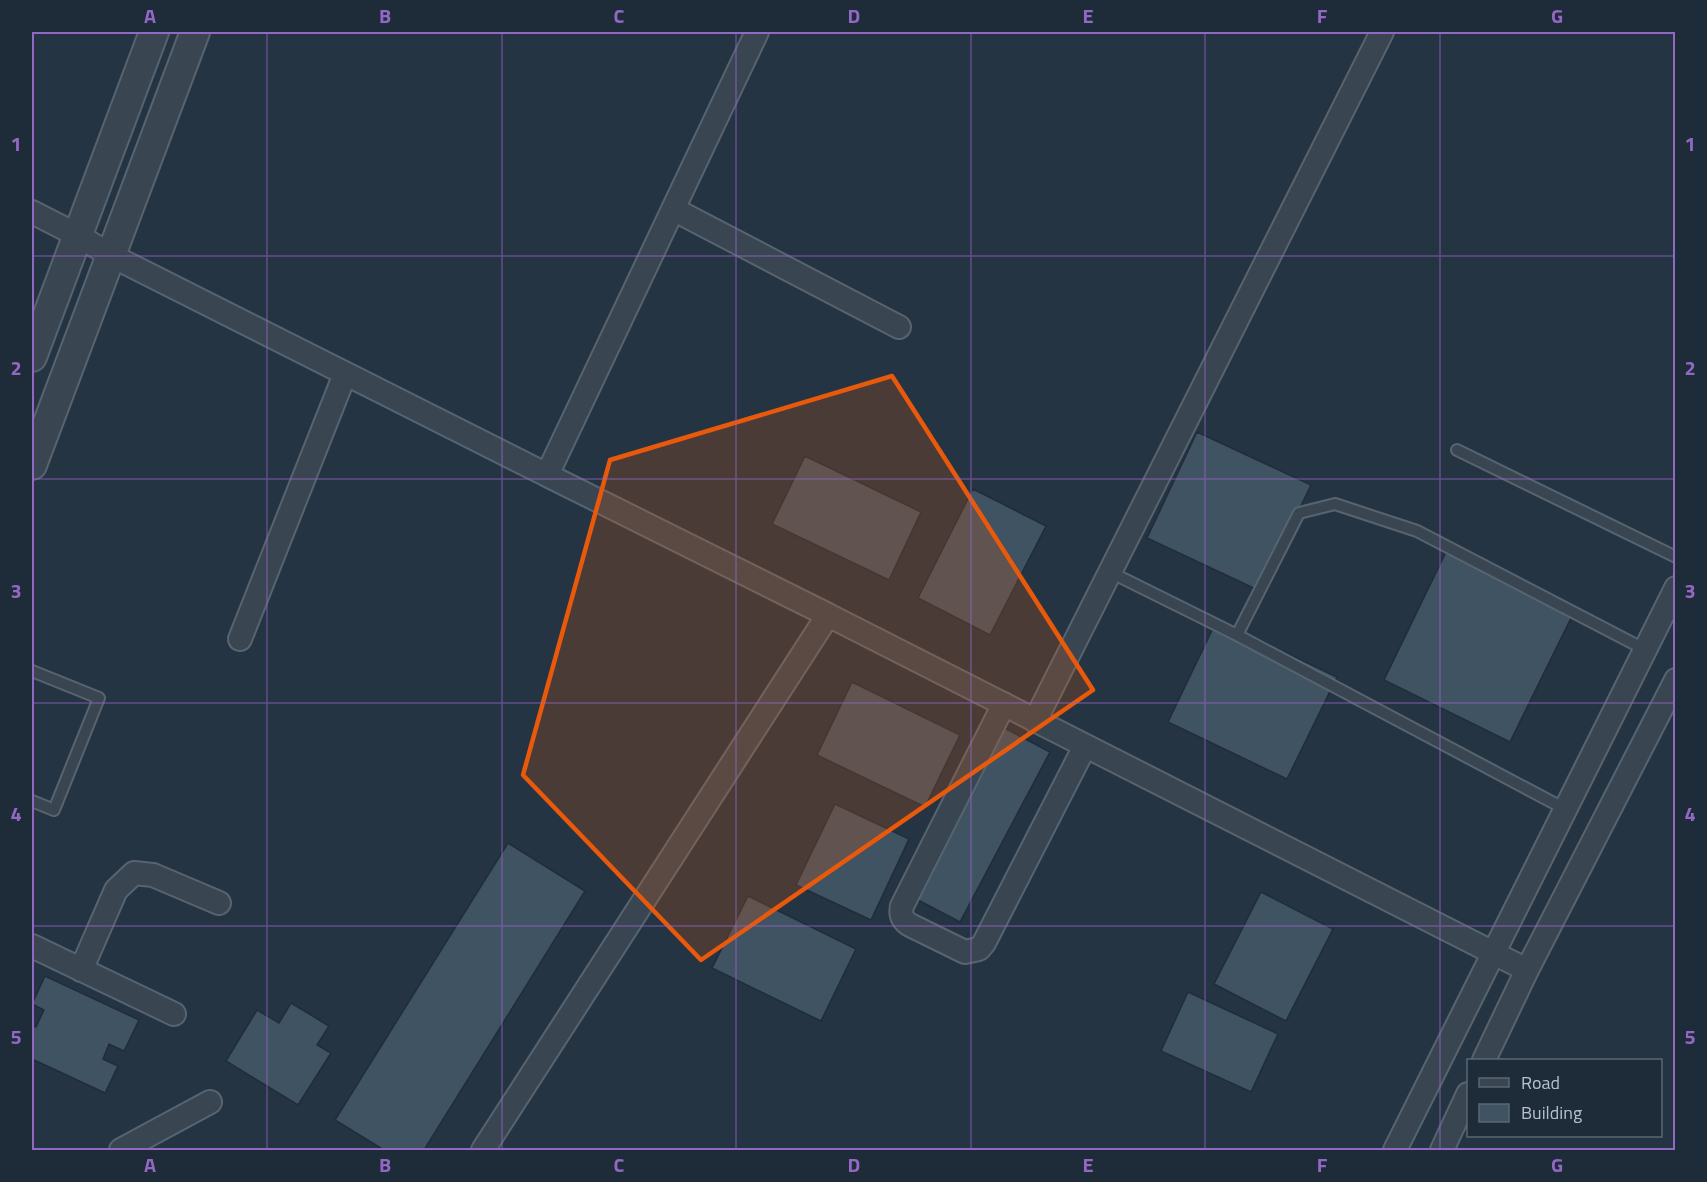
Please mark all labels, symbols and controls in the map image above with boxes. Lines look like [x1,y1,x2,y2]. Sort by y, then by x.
text: A [144,0,156,31]
text: B [379,0,391,31]
text: C [614,0,625,31]
text: D [848,0,860,31]
text: E [1082,0,1094,31]
text: F [1317,0,1328,31]
text: G [1551,0,1563,31]
text: 1 [10,128,22,159]
text: 1 [1684,128,1696,159]
text: 2 [10,352,22,383]
text: 2 [1684,352,1696,383]
text: 3 [10,575,22,606]
text: 3 [1684,575,1696,606]
text: 4 [10,798,22,829]
text: 4 [1684,798,1696,829]
text: 5 [10,1021,22,1052]
text: 5 [1684,1021,1696,1052]
legend [1467,1059,1662,1137]
text: Road [1521,1069,1560,1096]
text: Building [1521,1099,1582,1126]
text: A [144,1149,156,1180]
text: B [379,1149,391,1180]
text: C [614,1149,625,1180]
text: D [848,1149,860,1180]
text: E [1082,1149,1094,1180]
text: F [1317,1149,1328,1180]
text: G [1551,1149,1563,1180]

